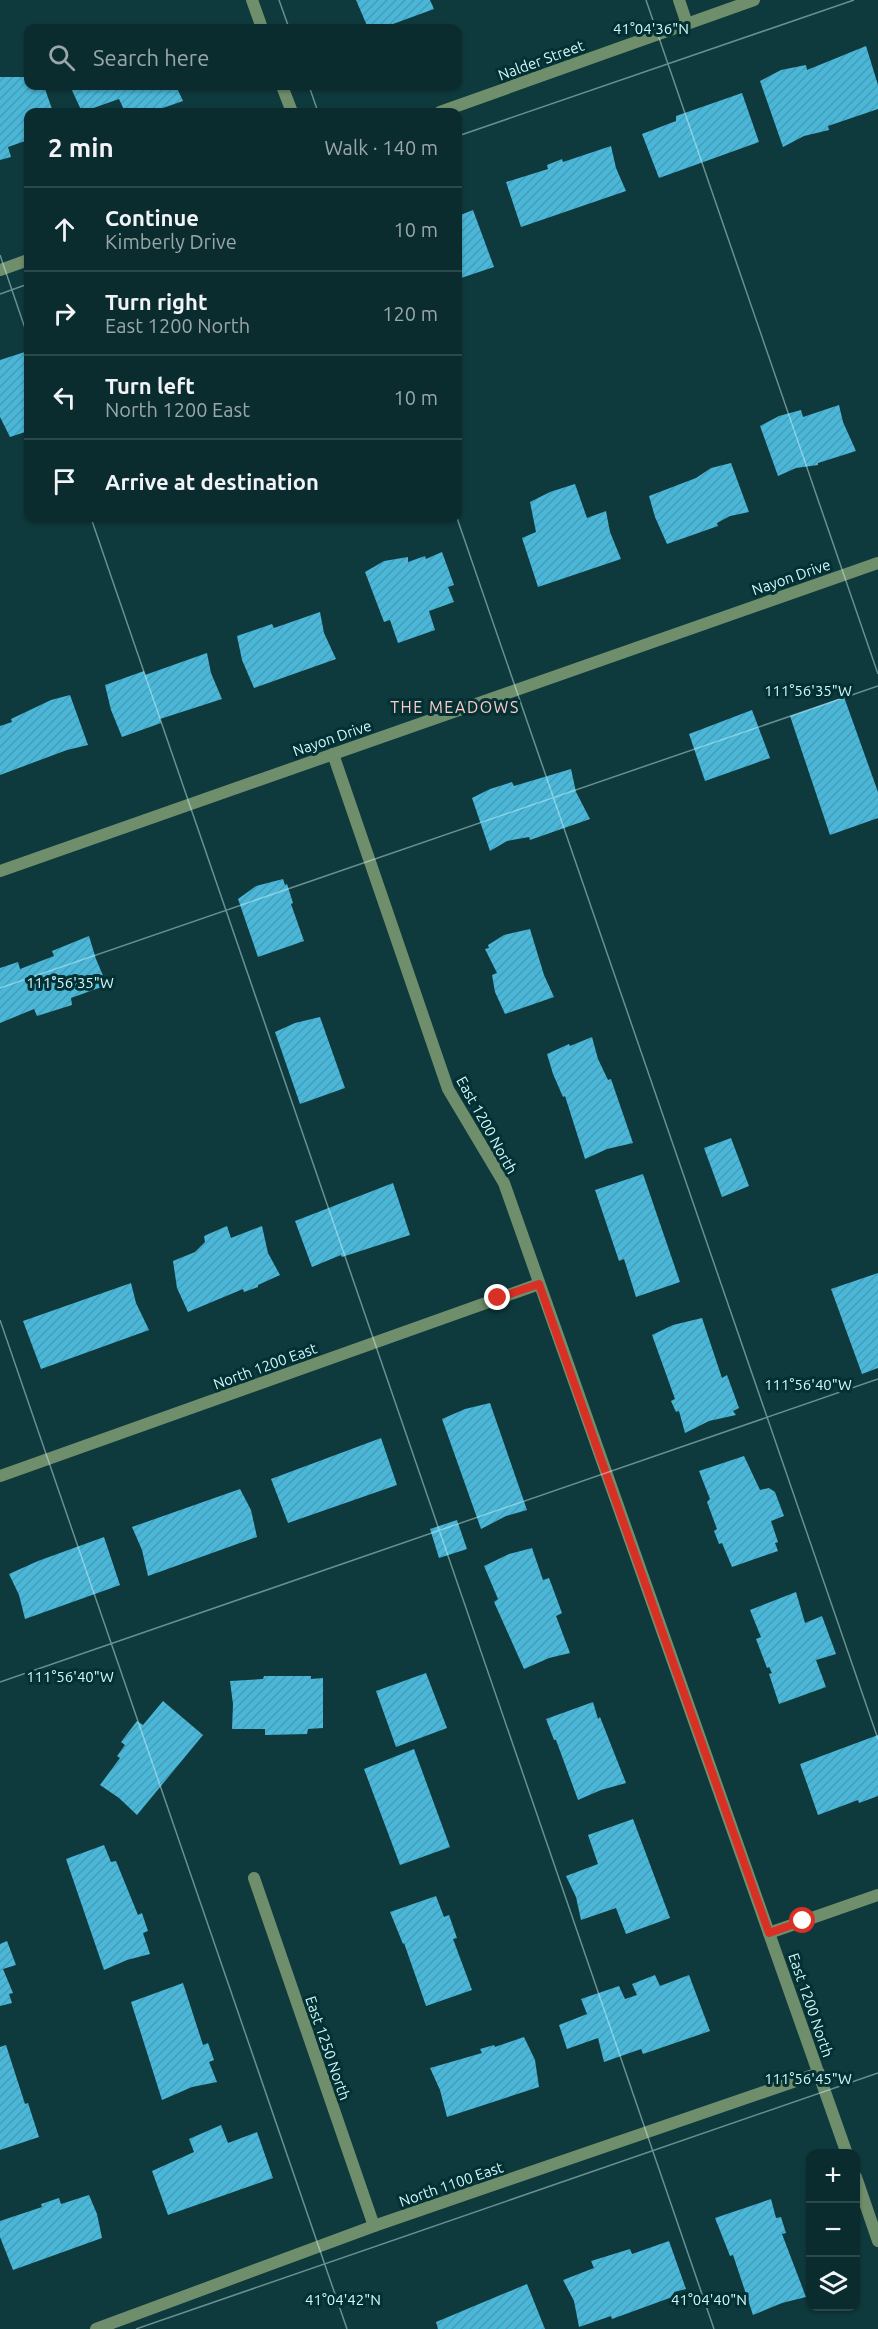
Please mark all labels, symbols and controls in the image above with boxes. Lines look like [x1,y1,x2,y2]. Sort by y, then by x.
text: 41°04'36"N [613,20,689,37]
search box [24,24,462,90]
street label: Nalder Street [496,37,586,83]
icon: search [45,41,78,74]
text: Search here [93,45,209,70]
text: 2 min [48,133,114,162]
text: Walk · 140 m [325,136,438,159]
text: Continue [105,205,199,230]
icon: ahead [48,213,81,246]
text: 10 m [394,218,438,241]
text: Kimberly Drive [105,230,237,253]
text: Turn right [105,289,207,314]
icon: right [48,297,81,330]
text: 120 m [382,302,438,325]
text: East 1200 North [105,314,250,337]
text: Turn left [105,373,195,398]
icon: left [48,381,81,414]
text: 10 m [394,386,438,409]
text: North 1200 East [105,398,250,421]
icon: arrive [48,465,81,498]
text: Arrive at destination [105,469,319,494]
street label: Nayon Drive [750,556,832,598]
text: 111°56'35"W [764,682,852,699]
district label: THE MEADOWS [390,698,520,716]
street label: Nayon Drive [291,717,373,759]
text: 111°56'35"W [26,974,114,991]
street label: East 1200 North [453,1073,521,1177]
route end [484,1284,510,1310]
street label: North 1200 East [211,1339,319,1393]
text: 111°56'40"W [764,1376,852,1393]
text: 111°56'40"W [26,1668,114,1685]
route start [789,1907,815,1933]
street label: East 1200 North [785,1951,837,2059]
street label: East 1250 North [302,1994,354,2102]
text: 111°56'45"W [764,2070,852,2087]
map controls [806,2149,860,2311]
button: + [806,2149,860,2203]
street label: North 1100 East [397,2158,505,2210]
button: − [806,2203,860,2257]
button: layers [806,2257,860,2311]
text: 41°04'42"N [305,2291,381,2308]
text: 41°04'40"N [671,2291,747,2308]

